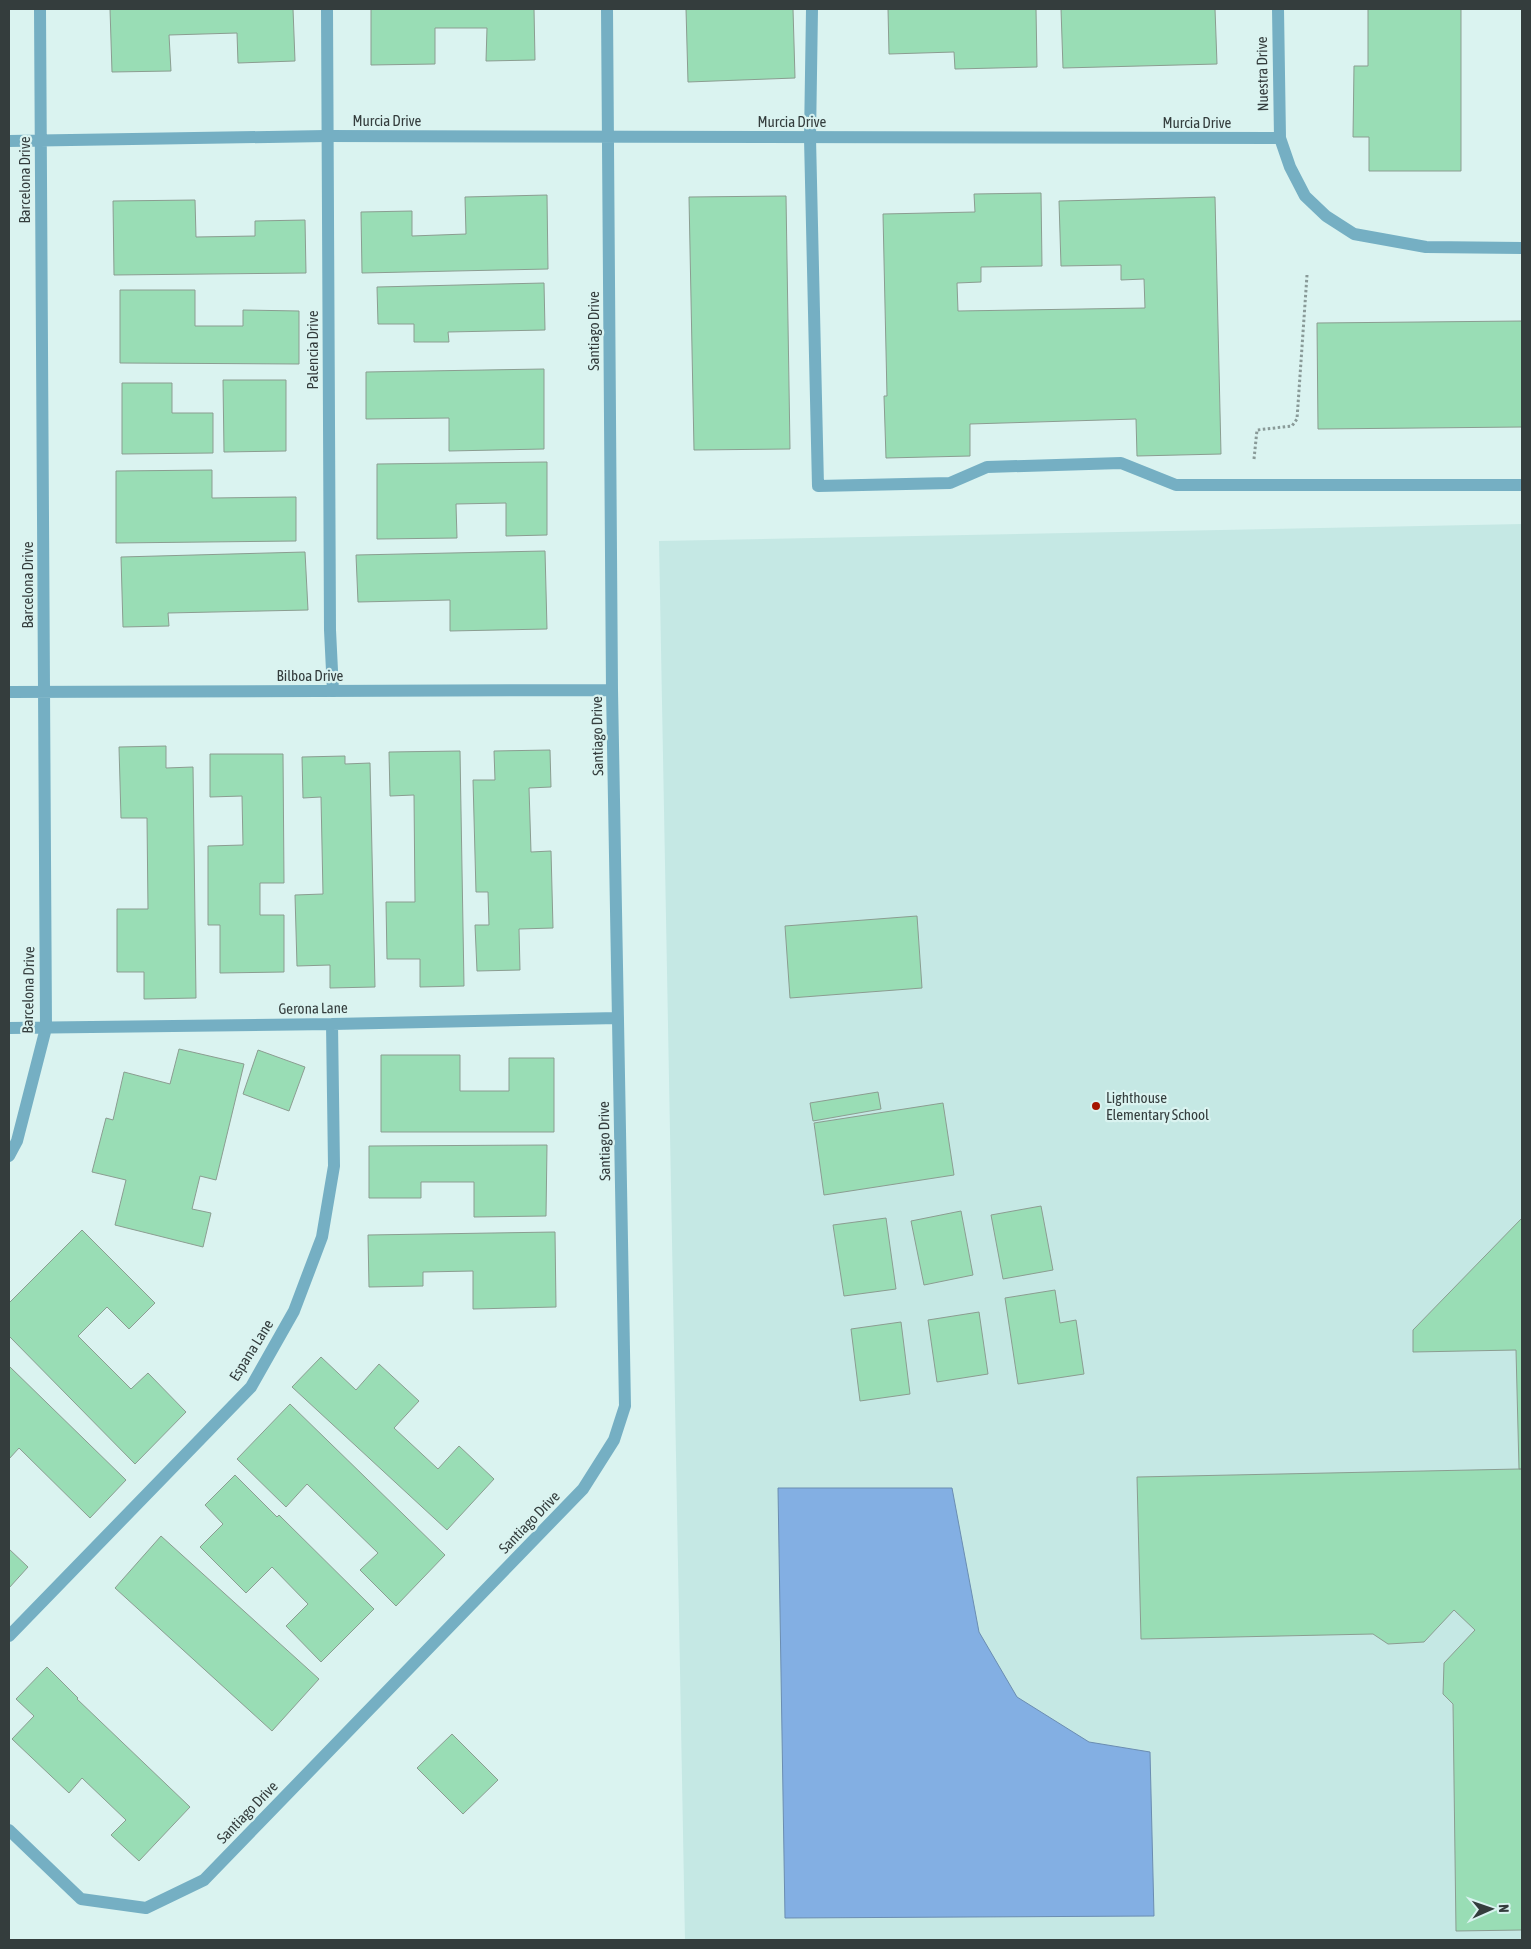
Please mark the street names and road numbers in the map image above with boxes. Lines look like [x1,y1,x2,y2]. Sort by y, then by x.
street label: Nuestra Drive [1253,36,1271,112]
street label: Murcia Drive [353,112,422,129]
street label: Murcia Drive [758,113,827,130]
street label: Murcia Drive [1163,114,1232,131]
street label: Barcelona Drive [16,136,33,224]
street label: Santiago Drive [585,291,602,371]
street label: Palencia Drive [304,310,321,390]
street label: Barcelona Drive [19,541,36,629]
street label: Bilboa Drive [277,667,344,684]
street label: Santiago Drive [588,696,606,776]
street label: Barcelona Drive [19,946,37,1034]
street label: Gerona Lane [278,999,348,1017]
street label: Santiago Drive [595,1101,613,1181]
street label: Espana Lane [226,1316,277,1384]
street label: Santiago Drive [495,1487,563,1557]
street label: Santiago Drive [213,1777,281,1847]

